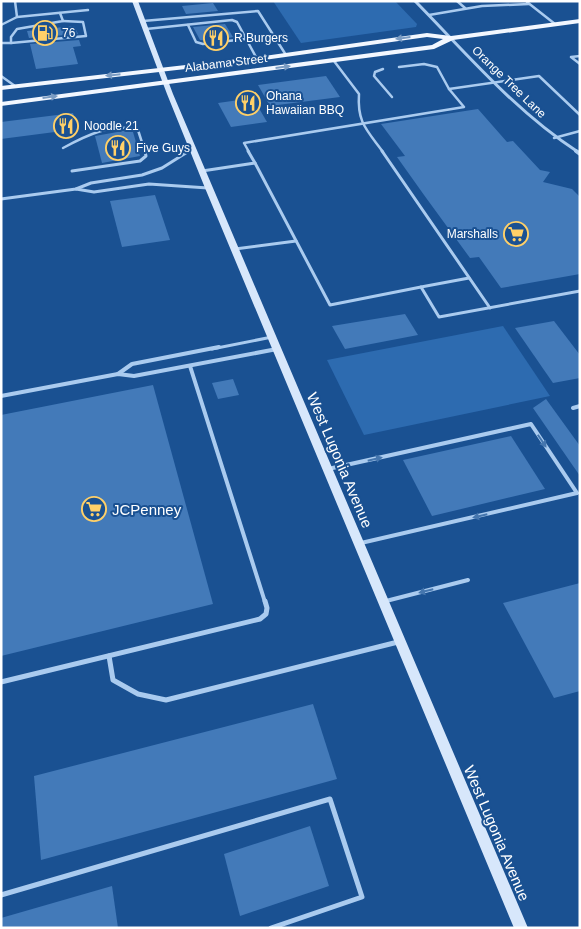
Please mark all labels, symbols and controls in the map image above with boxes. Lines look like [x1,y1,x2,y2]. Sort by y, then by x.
fuel station icon: 76 [32,20,58,46]
restaurant icon: R Burgers [203,25,229,51]
place label: 76 [62,26,76,40]
place label: R Burgers [234,31,288,45]
one-way arrow [395,34,411,42]
street label: Orange Tree Lane [469,43,549,121]
street label: Alabama Street [184,51,269,75]
one-way arrow [275,63,291,71]
one-way arrow [105,71,121,79]
place label: Ohana Hawaiian BBQ [266,89,344,117]
restaurant icon: Ohana Hawaiian BBQ [235,90,261,116]
one-way arrow [42,93,58,101]
restaurant icon: Noodle 21 [53,113,79,139]
place label: Noodle 21 [84,119,139,133]
restaurant icon: Five Guys [105,135,131,161]
place label: Five Guys [136,141,190,155]
supermarket icon: Marshalls [503,221,529,247]
place label: Marshalls [447,227,498,241]
street label: West Lugonia Avenue [304,390,376,530]
one-way arrow [537,434,547,448]
one-way arrow [368,455,383,463]
supermarket icon: JCPenney [81,496,107,522]
place label: JCPenney [112,501,182,518]
one-way arrow [472,512,487,520]
one-way arrow [418,587,433,595]
street label: West Lugonia Avenue [461,763,533,903]

